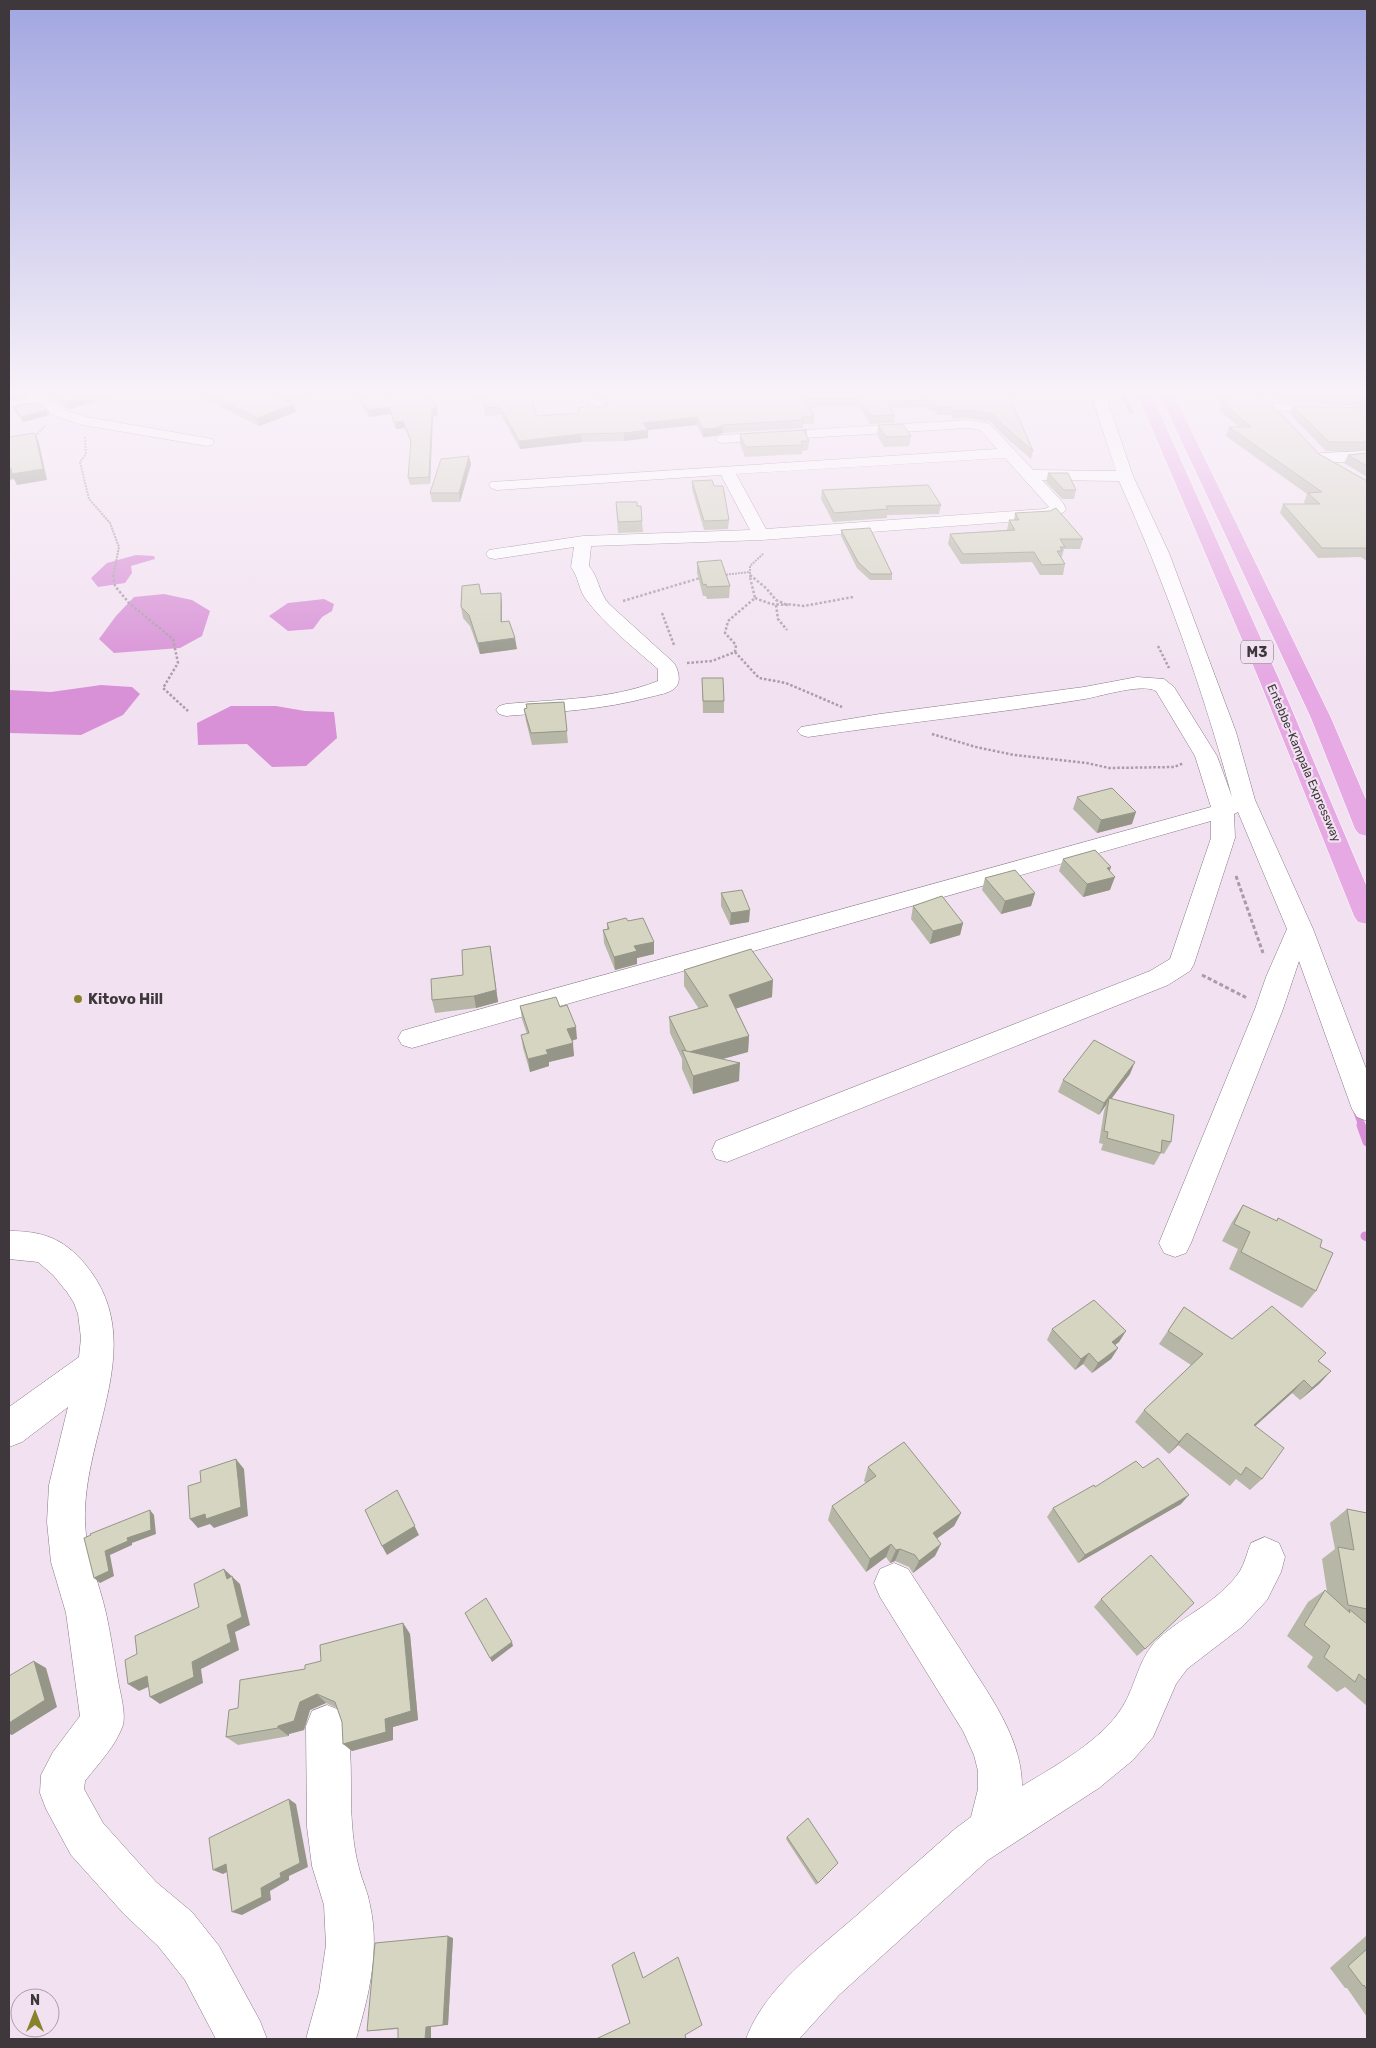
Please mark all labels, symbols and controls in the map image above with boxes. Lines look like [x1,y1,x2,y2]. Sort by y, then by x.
road number: M3 [1241,640,1273,664]
street label: Entebbe-Kampala Expressway [1264,682,1344,844]
place label: Kitovo Hill [88,990,163,1008]
marker: Kitovo Hill [72,993,84,1005]
north arrow [10,1988,60,2038]
text: N [30,1992,40,2009]

